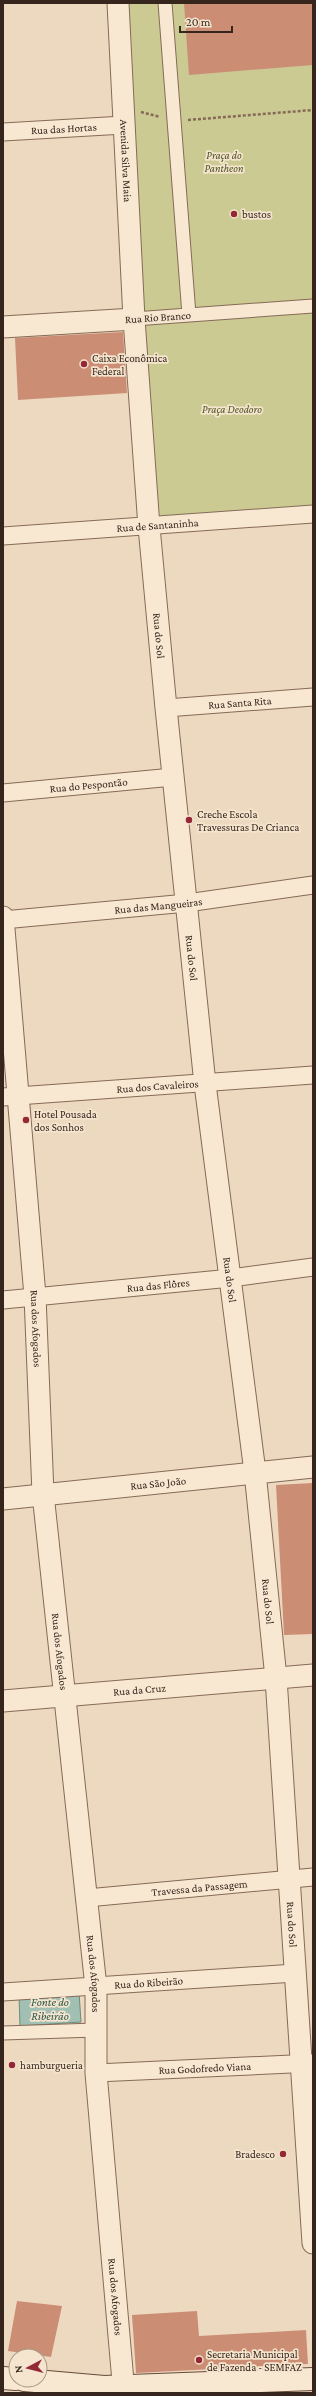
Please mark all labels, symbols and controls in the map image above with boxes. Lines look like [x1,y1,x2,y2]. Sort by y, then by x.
scale bar [180,8,232,34]
text: 20 m [186,15,211,29]
street label: Avenida Silva Maia [118,119,134,203]
street label: Rua das Hortas [31,121,97,136]
park label: Praça do Pantheon [204,149,244,174]
place label: bustos [242,208,271,220]
marker: bustos [229,209,239,219]
street label: Rua Rio Branco [125,309,192,325]
place label: Caixa Econômica Federal [92,352,167,377]
marker: Caixa Econômica Federal [79,359,89,369]
park label: Praça Deodoro [202,403,262,416]
street label: Rua de Santaninha [116,516,199,534]
street label: Rua do Sol [151,612,167,659]
street label: Rua Santa Rita [208,694,272,711]
street label: Rua do Pespontão [49,775,129,795]
place label: Creche Escola Travessuras De Crianca [197,808,299,833]
marker: Creche Escola Travessuras De Crianca [184,815,194,825]
street label: Rua das Mangueiras [114,895,203,916]
street label: Rua do Sol [184,935,200,981]
street label: Rua dos Cavaleiros [116,1077,199,1095]
place label: Hotel Pousada dos Sonhos [34,1108,97,1133]
marker: Hotel Pousada dos Sonhos [21,1115,31,1125]
street label: Rua do Sol [221,1256,239,1303]
street label: Rua das Flôres [126,1276,190,1294]
street label: Rua dos Afogados [29,1289,44,1368]
street label: Rua São João [130,1474,187,1492]
street label: Rua do Sol [260,1578,276,1625]
street label: Rua dos Afogados [50,1612,70,1691]
street label: Rua da Cruz [113,1681,167,1698]
street label: Travessa da Passagem [151,1877,248,1898]
street label: Rua do Sol [285,1901,300,1948]
street label: Rua dos Afogados [84,1935,102,2012]
street label: Rua do Ribeirão [114,1974,184,1991]
water label: Fonte do Ribeirão [31,1995,69,2023]
place label: hamburgueria [20,2059,83,2072]
marker: hamburgueria [7,2060,17,2070]
street label: Rua Godofredo Viana [158,2060,252,2076]
place label: Bradesco [235,2148,276,2160]
marker: Bradesco [278,2149,288,2159]
street label: Rua dos Afogados [106,2258,125,2336]
north arrow [8,2348,48,2388]
place label: Secretaria Municipal de Fazenda - SEMFAZ [207,2348,302,2373]
marker: Secretaria Municipal de Fazenda - SEMFAZ [194,2355,204,2365]
text: N [12,2364,24,2374]

